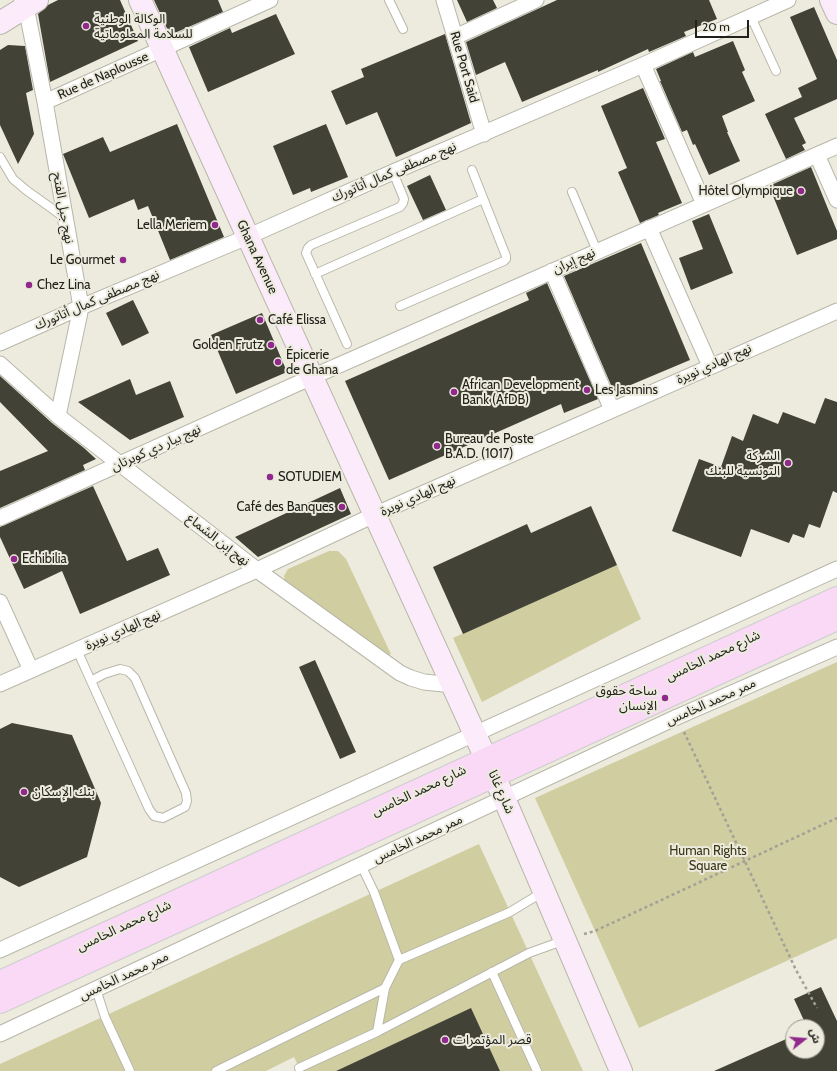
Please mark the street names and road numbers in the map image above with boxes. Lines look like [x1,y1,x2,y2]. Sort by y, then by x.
street label: Rue Port Said [446,29,482,105]
street label: Rue de Naplousse [55,49,151,103]
street label: نهج مصطفى كمال أتاتورك [329,139,459,205]
street label: نهج جبل الفتح [49,171,77,245]
street label: Ghana Avenue [233,218,281,296]
street label: نهج إيران [550,245,598,277]
street label: نهج مصطفى كمال أتاتورك [32,267,162,333]
street label: نهج الهادي نويرة [674,340,754,388]
street label: نهج بيار دي كوبرتان [109,421,203,475]
street label: نهج الهادي نويرة [378,472,458,520]
street label: نهج إبن الشماع [183,511,253,569]
street label: نهج الهادي نويرة [83,606,163,654]
street label: شارع محمد الخامس [663,627,763,685]
street label: ممر محمد الخامس [664,675,758,729]
street label: شارع محمد الخامس [369,762,469,820]
street label: شارع غانا [485,768,517,816]
street label: ممر محمد الخامس [371,811,465,867]
street label: شارع محمد الخامس [74,897,174,955]
street label: ممر محمد الخامس [77,948,171,1004]

